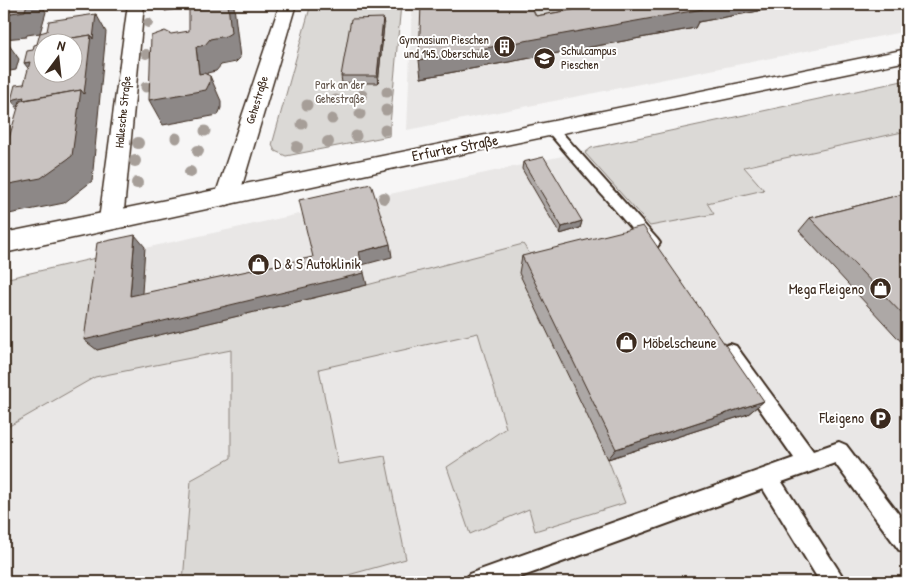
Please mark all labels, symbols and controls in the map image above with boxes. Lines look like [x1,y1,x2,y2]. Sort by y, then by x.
place label: Gymnasium Pieschen und 145. Oberschule [399,31,489,62]
north arrow [32,32,82,82]
text: N [55,35,68,55]
building icon: Gymnasium Pieschen und 145. Oberschule [493,35,517,59]
place label: Schulcampus Pieschen [561,42,617,73]
school or university icon: Schulcampus Pieschen [533,46,557,70]
street label: Gehestraße [241,73,272,126]
street label: Hallesche Straße [110,75,135,149]
park label: Park an der Gehestraße [315,76,365,107]
street label: Erfurter Straße [410,129,500,166]
shop icon: D & S Autoklinik [246,252,270,276]
place label: D & S Autoklinik [274,253,361,274]
shop icon: Mega Fleigeno [868,277,892,301]
place label: Mega Fleigeno [789,278,864,299]
shop icon: Möbelscheune [615,331,639,355]
place label: Möbelscheune [643,332,717,353]
parking icon: Fleigeno [868,406,892,430]
place label: Fleigeno [819,407,864,428]

